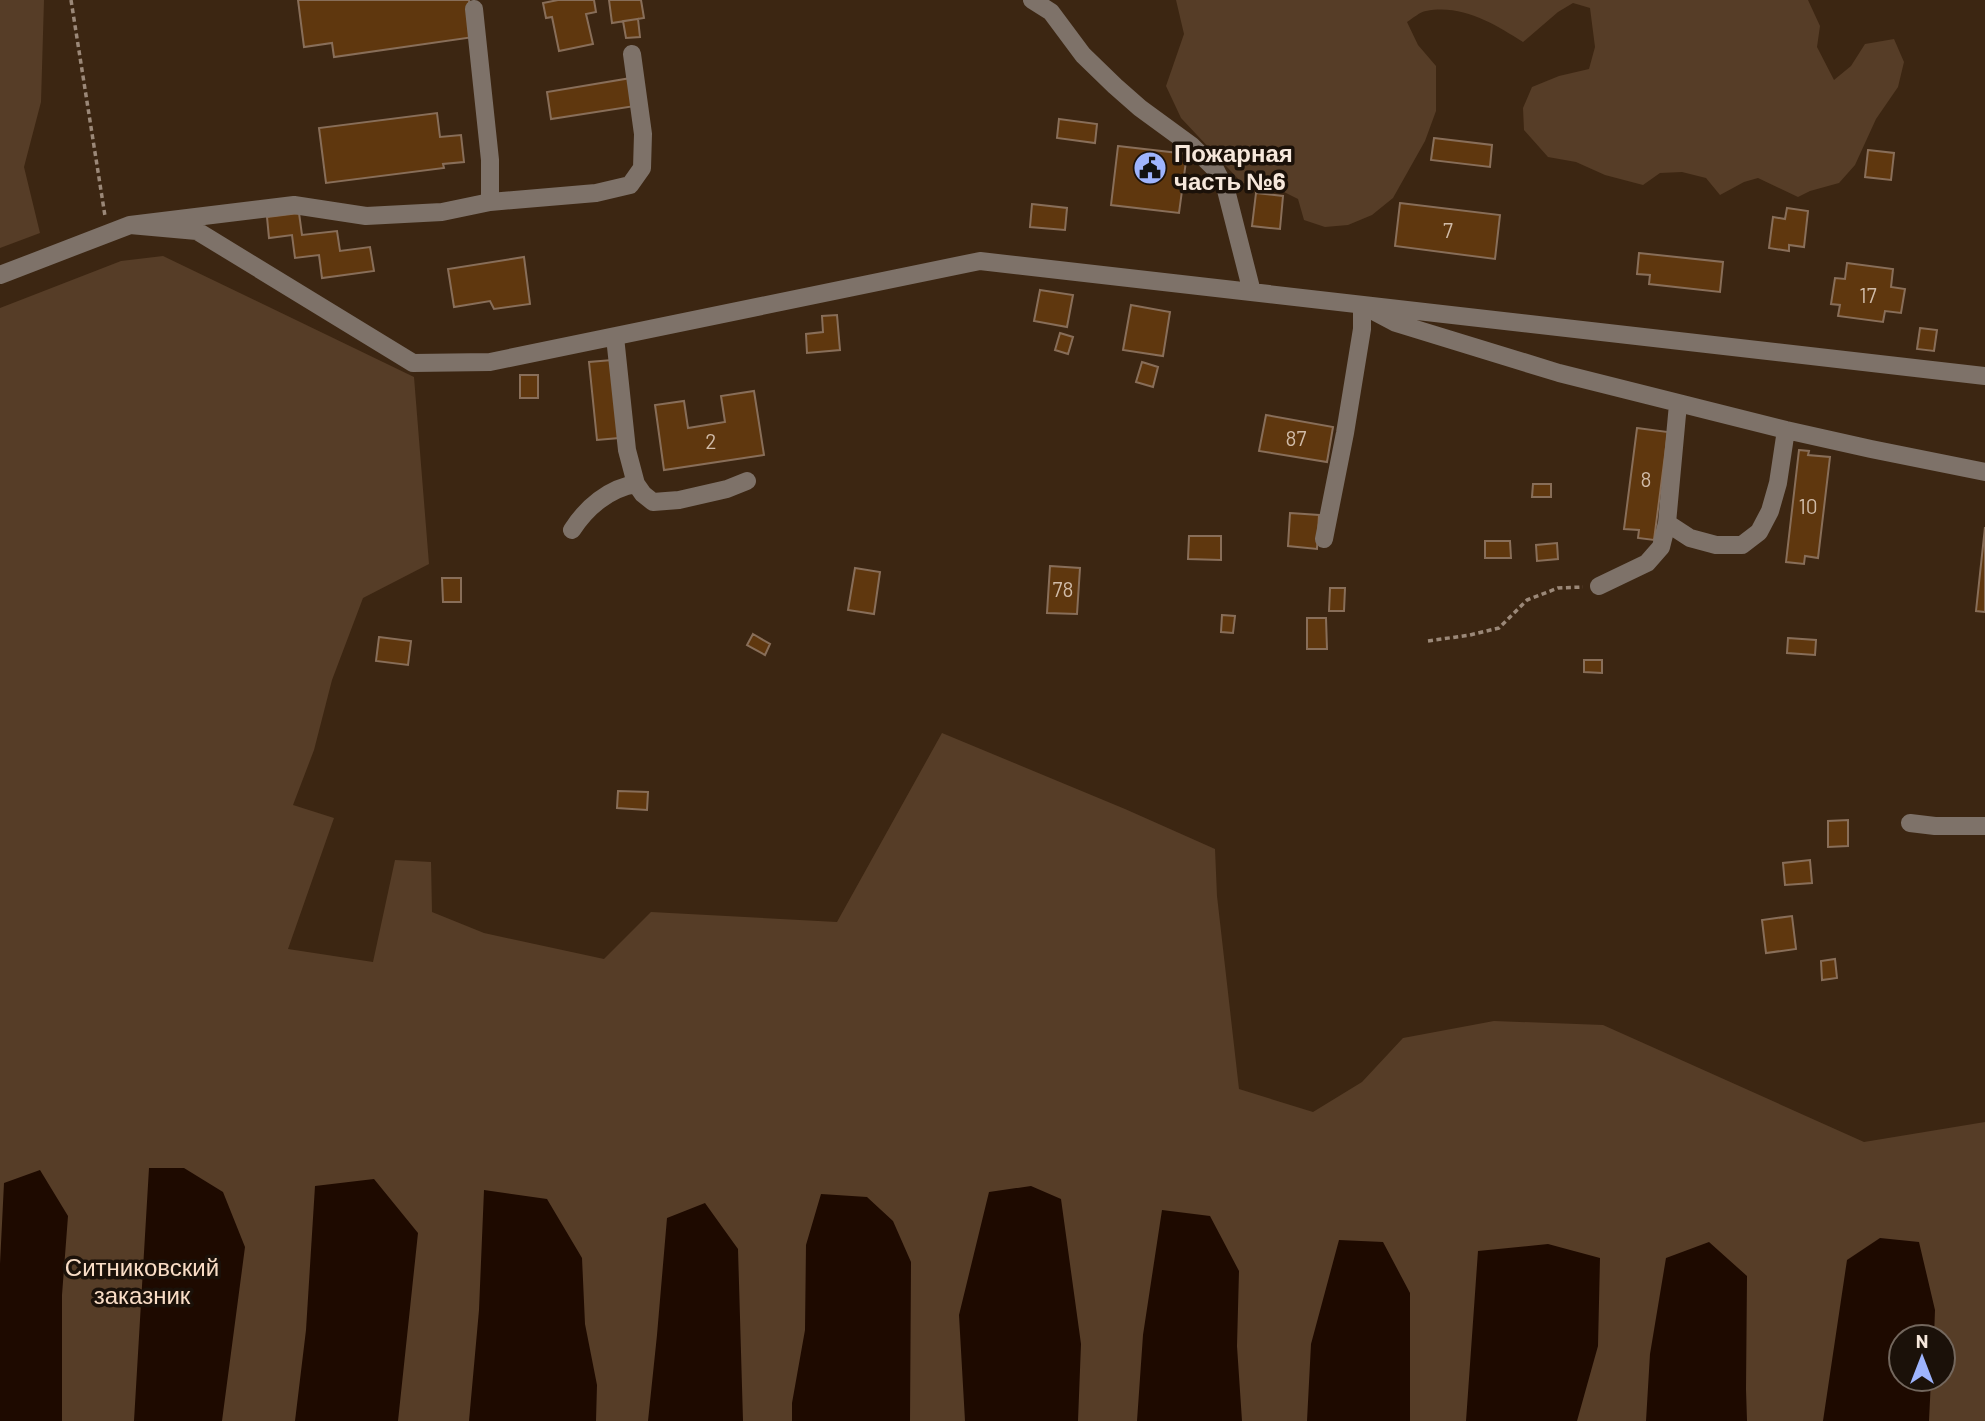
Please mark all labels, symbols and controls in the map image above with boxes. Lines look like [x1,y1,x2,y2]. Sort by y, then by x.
place label: Пожарная часть №6 [1174,138,1293,195]
public building icon: Пожарная часть №6 [1131,149,1169,187]
house number: 7 [1443,217,1453,242]
house number: 17 [1859,282,1877,307]
house number: 87 [1286,425,1307,450]
house number: 2 [705,428,717,453]
house number: 8 [1641,466,1651,491]
house number: 10 [1798,493,1818,518]
house number: 78 [1053,576,1073,601]
park label: Ситниковский заказник [65,1252,219,1309]
north arrow [1887,1323,1957,1393]
text: N [1916,1329,1928,1352]

